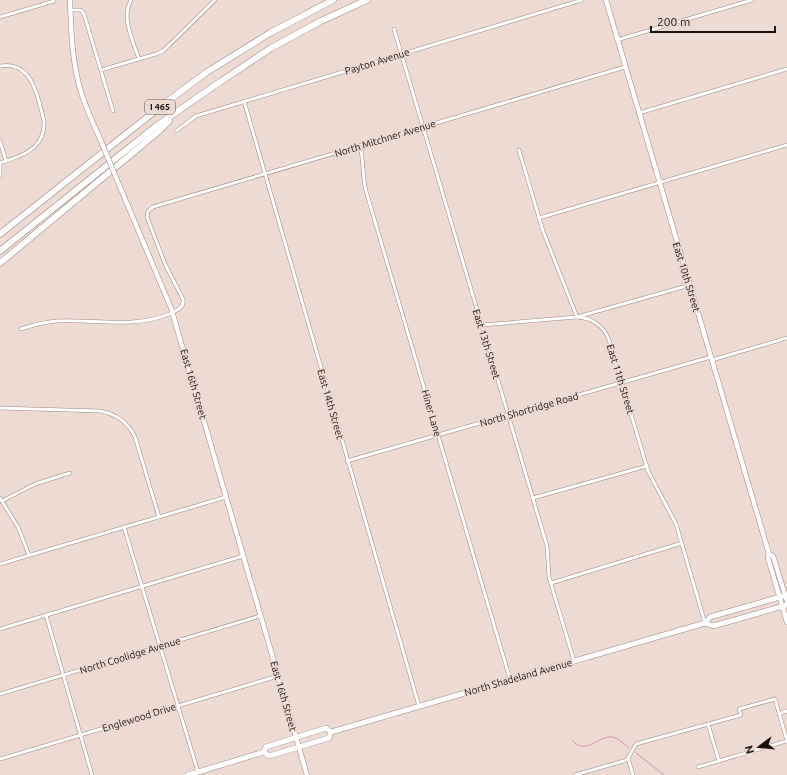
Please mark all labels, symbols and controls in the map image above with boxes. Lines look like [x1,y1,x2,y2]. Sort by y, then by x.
scale bar [651,8,775,34]
text: 200 m [657,15,690,28]
street label: Payton Avenue [343,46,411,77]
road number: I 465 [145,100,175,114]
street label: North Mitchner Avenue [333,118,437,159]
street label: East 10th Street [671,241,702,313]
street label: East 13th Street [471,308,502,380]
street label: East 11th Street [605,343,636,415]
street label: East 16th Street [178,348,209,421]
street label: East 14th Street [315,368,346,441]
street label: Hiner Lane [420,388,443,438]
street label: North Shortridge Road [479,390,580,429]
street label: North Coolidge Avenue [78,635,182,676]
street label: North Shadeland Avenue [463,657,573,698]
street label: East 16th Street [268,660,299,733]
street label: Englewood Drive [101,701,177,734]
north arrow [739,727,779,767]
text: N [742,744,756,755]

